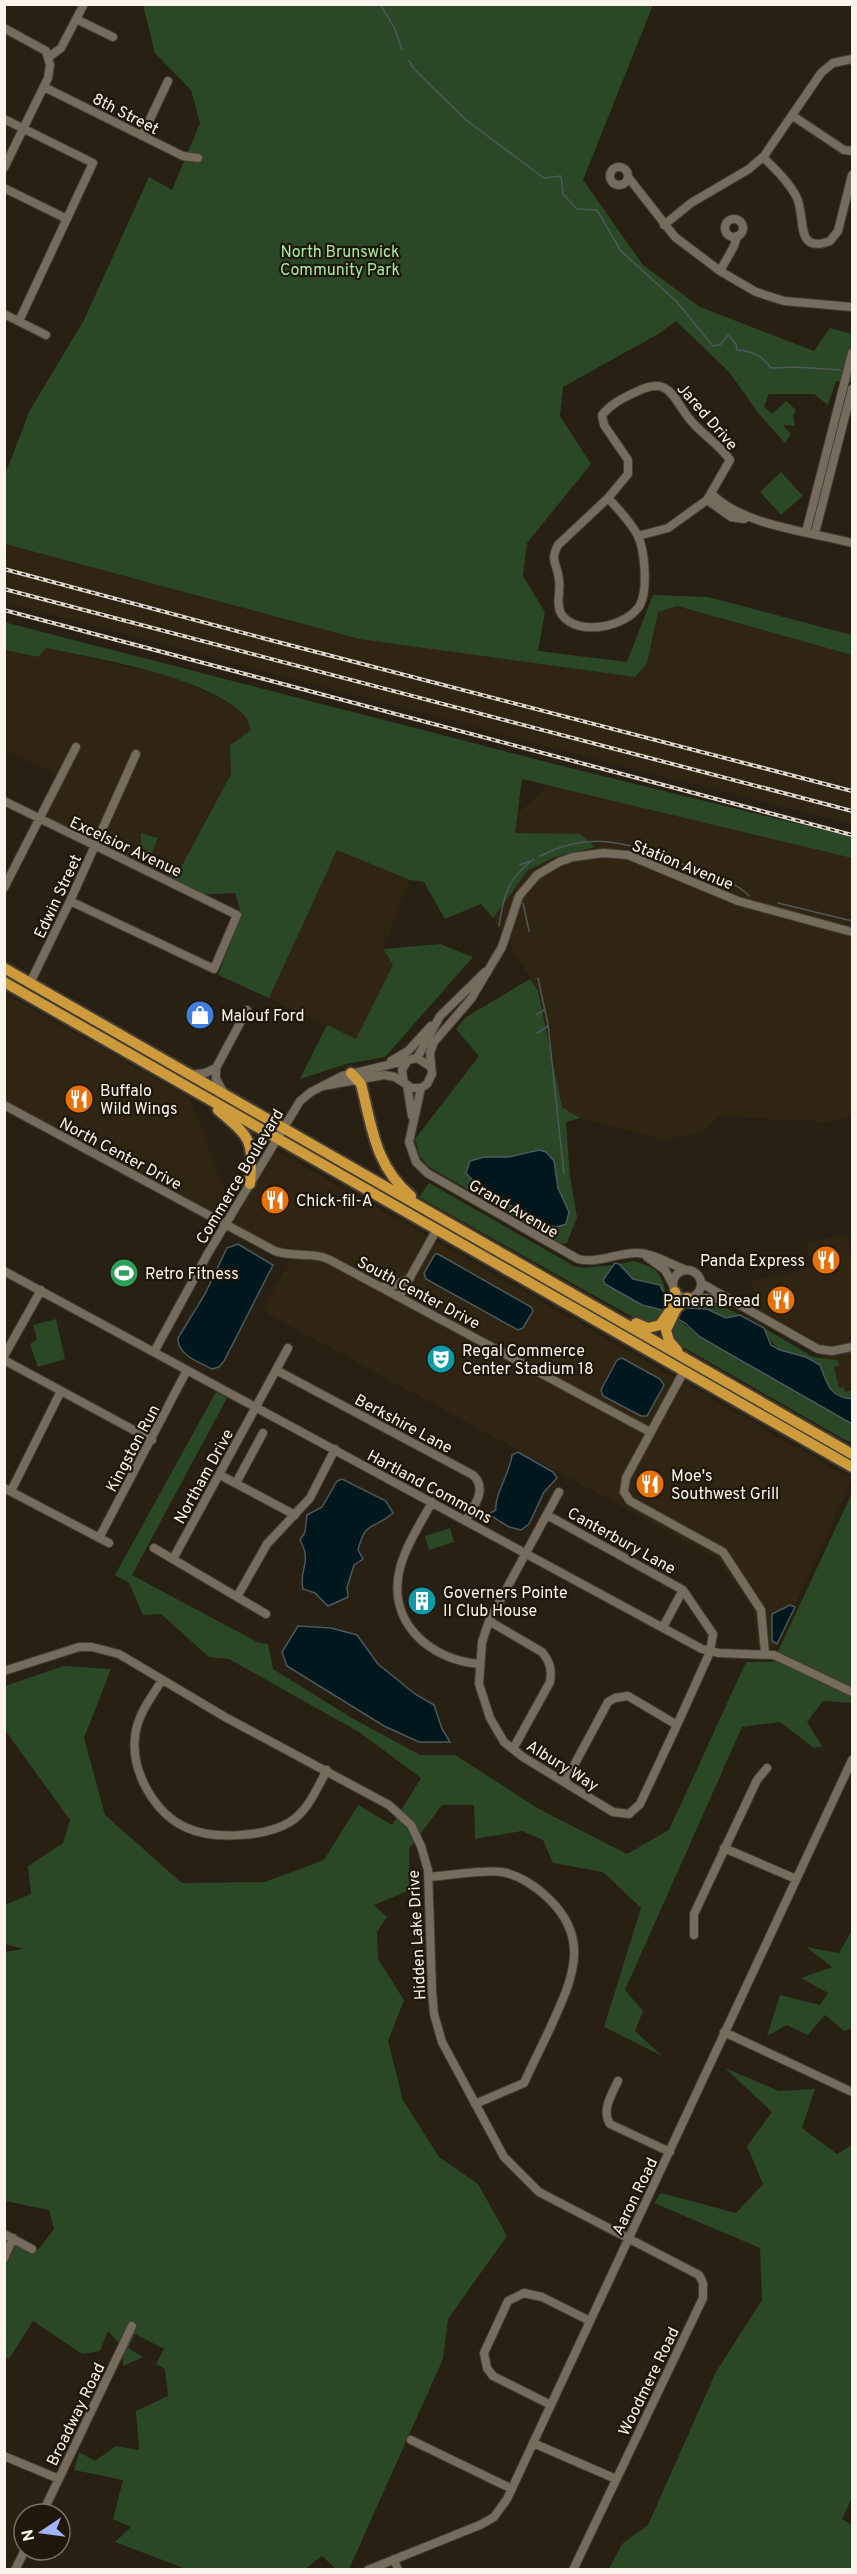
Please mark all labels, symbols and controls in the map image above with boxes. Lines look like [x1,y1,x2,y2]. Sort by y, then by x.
street label: 8th Street [88,90,162,140]
park label: North Brunswick Community Park [280,243,400,281]
street label: Jared Drive [672,380,741,455]
street label: Excelsior Avenue [66,813,184,883]
street label: Station Avenue [629,836,736,895]
street label: Edwin Street [31,852,87,942]
shop icon: Malouf Ford [184,999,216,1031]
place label: Malouf Ford [221,1007,304,1027]
place label: Buffalo Wild Wings [100,1082,177,1120]
restaurant icon: Buffalo Wild Wings [63,1083,95,1115]
street label: Commerce Boulevard [192,1106,289,1248]
street label: North Center Drive [55,1114,185,1195]
street label: Grand Avenue [465,1176,561,1243]
restaurant icon: Chick-fil-A [259,1184,291,1216]
place label: Chick-fil-A [296,1192,373,1212]
restaurant icon: Panda Express [810,1244,842,1276]
place label: Panda Express [700,1252,805,1272]
street label: South Center Drive [353,1253,483,1335]
sports icon: Retro Fitness [108,1257,140,1289]
place label: Retro Fitness [145,1265,239,1285]
restaurant icon: Panera Bread [765,1284,797,1316]
place label: Panera Bread [663,1292,760,1312]
place label: Regal Commerce Center Stadium 18 [462,1342,594,1380]
theatre icon: Regal Commerce Center Stadium 18 [425,1343,457,1375]
street label: Berkshire Lane [351,1391,455,1459]
street label: Kingston Run [102,1402,165,1496]
street label: Northam Drive [170,1426,239,1528]
street label: Hartland Commons [363,1446,495,1529]
place label: Moe's Southwest Grill [671,1467,779,1505]
restaurant icon: Moe's Southwest Grill [634,1468,666,1500]
street label: Canterbury Lane [563,1504,679,1580]
place label: Governers Pointe II Club House [443,1584,568,1622]
building icon: Governers Pointe II Club House [406,1585,438,1617]
street label: Albury Way [522,1737,602,1797]
street label: Hidden Lake Drive [405,1869,431,2001]
street label: Aaron Road [608,2155,663,2239]
street label: Woodmere Road [615,2324,685,2439]
street label: Broadway Road [43,2360,110,2470]
north arrow [12,2502,72,2562]
text: N [18,2527,40,2543]

